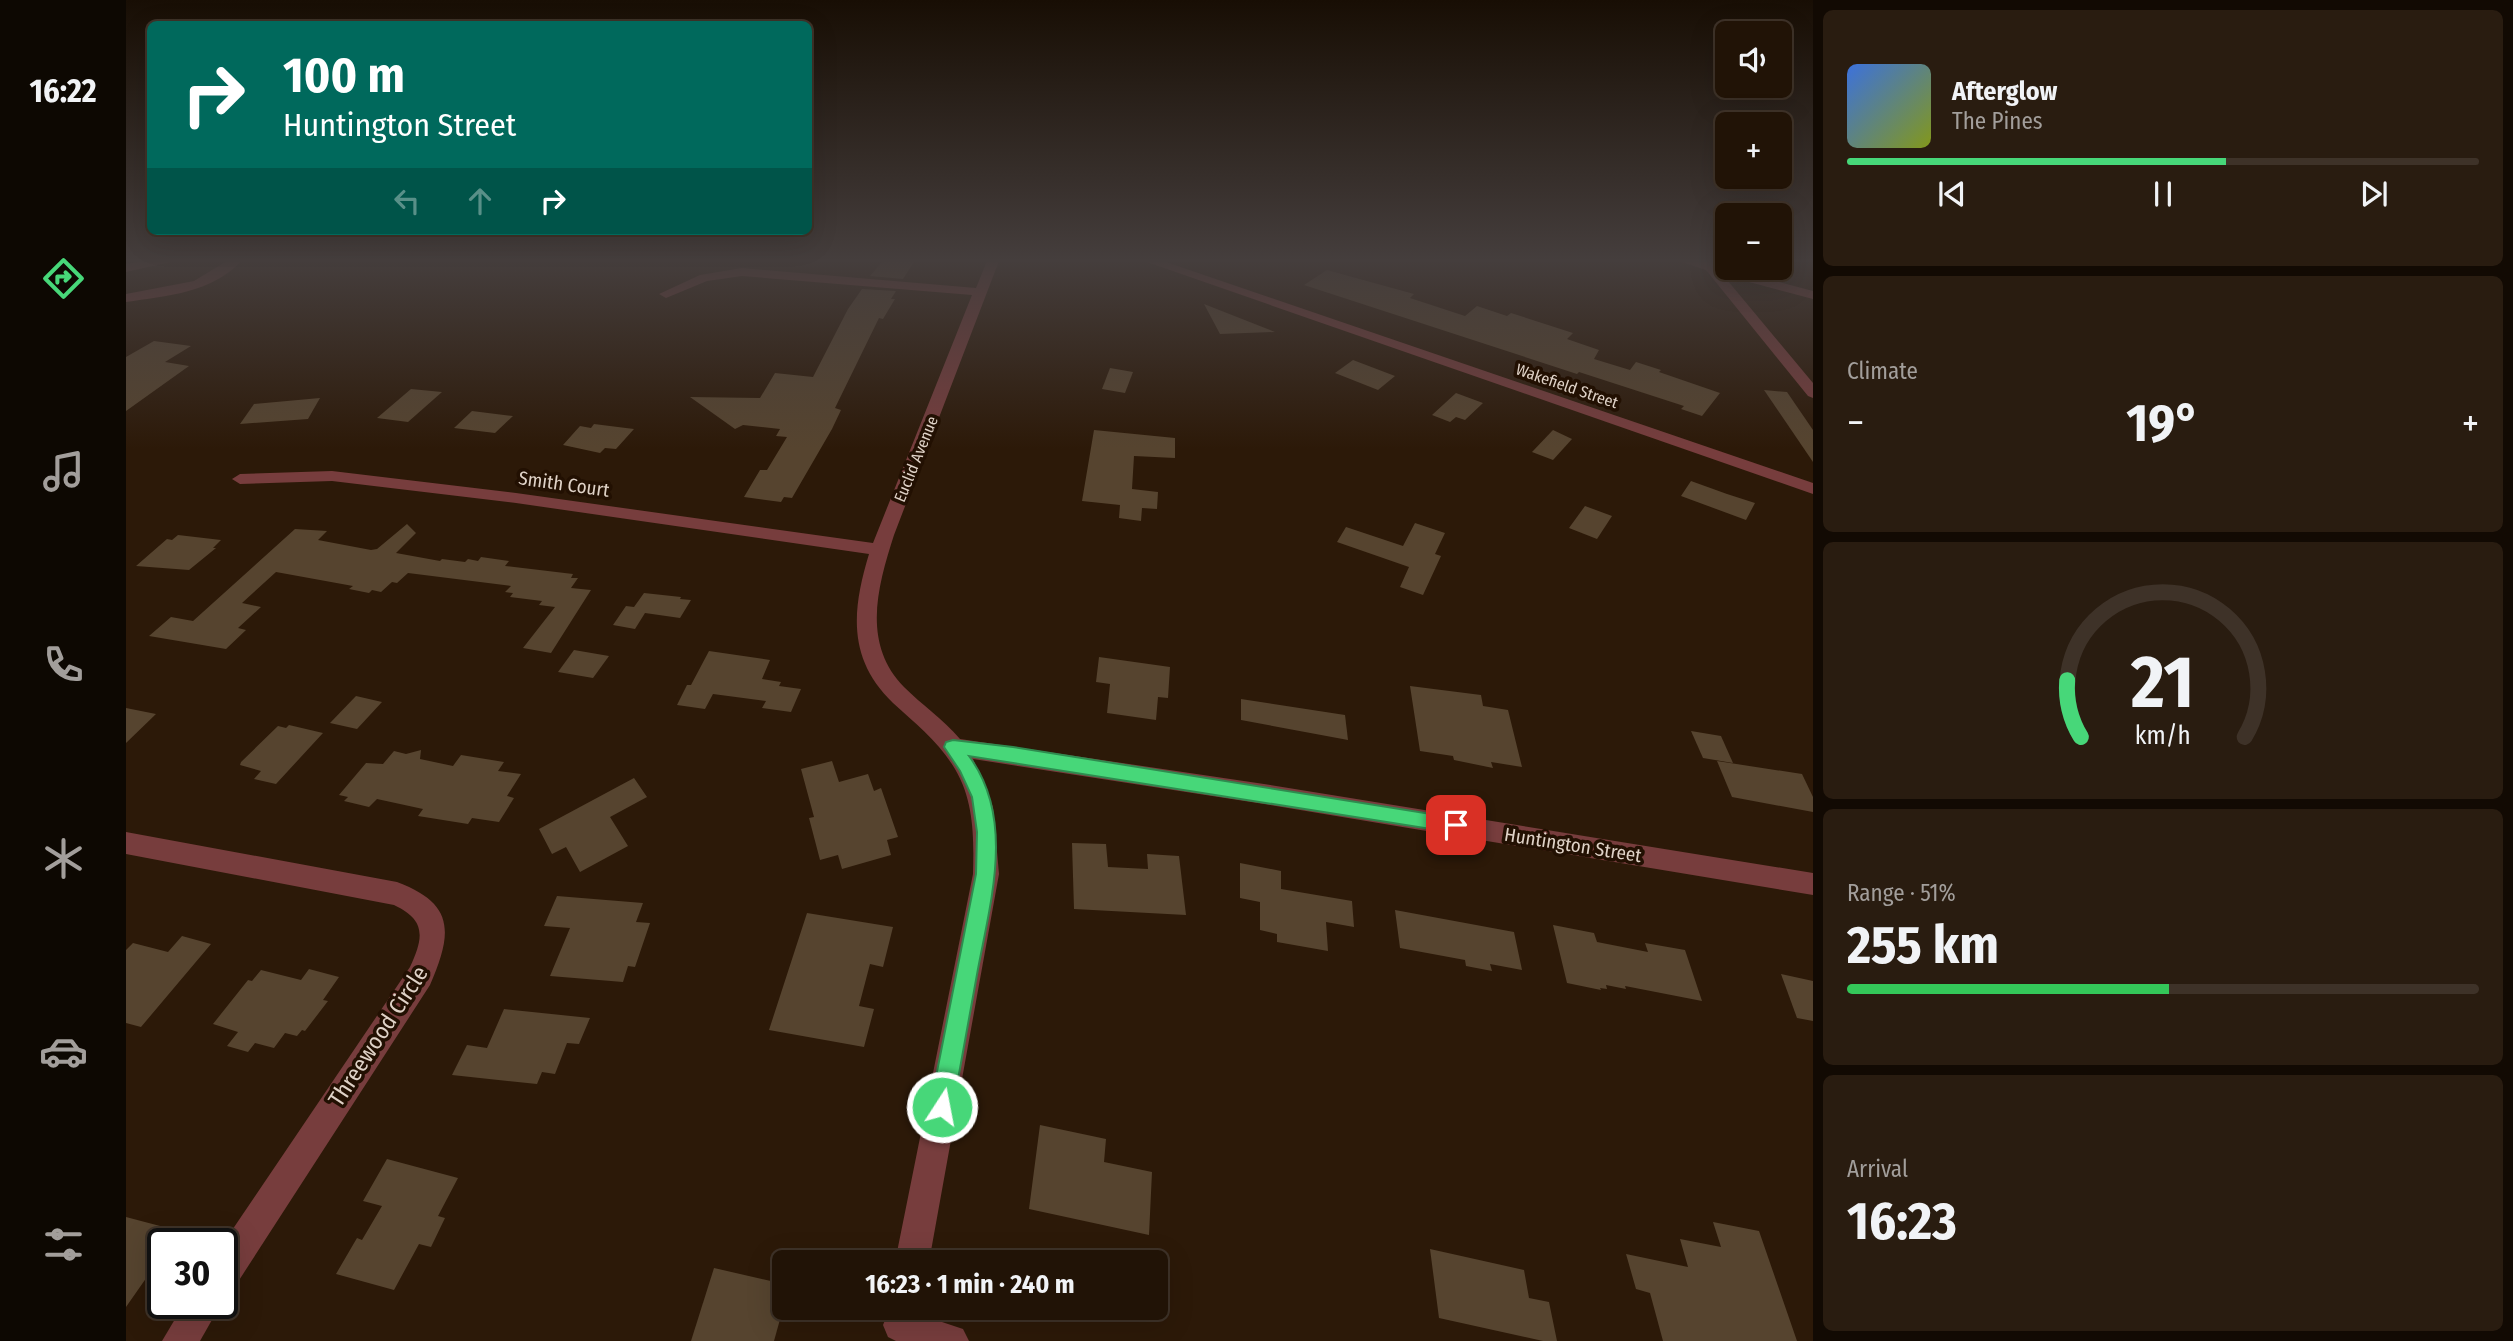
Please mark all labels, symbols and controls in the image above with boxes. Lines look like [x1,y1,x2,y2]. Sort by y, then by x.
map controls [1715,21,1792,280]
button: sound [1715,21,1792,98]
text: 100 m [283,46,405,105]
icon: right [168,49,259,140]
text: 16:22 [29,72,97,110]
text: Afterglow [1952,76,2057,107]
text: Huntington Street [283,106,516,144]
text: The Pines [1952,107,2043,135]
button: + [1715,112,1792,189]
icon: previous [1933,175,1971,213]
icon: pause [2144,175,2182,213]
icon: next [2355,175,2393,213]
icon: left [388,182,426,220]
icon: ahead [461,182,499,220]
icon: right [534,182,572,220]
button: − [1715,203,1792,280]
icon: directions [39,254,88,303]
text: Climate [1847,357,1918,385]
street label: Wakefield Street [1513,360,1621,413]
text: 19° [2126,392,2200,455]
text: − [1847,400,1864,446]
text: + [2462,400,2479,446]
street label: Euclid Avenue [890,413,942,505]
icon: music [39,447,88,496]
street label: Smith Court [517,466,612,502]
text: 21 [2130,639,2195,726]
icon: phone [39,640,88,689]
text: km/h [2135,720,2191,750]
pin [1426,795,1486,855]
icon: arrive [1437,806,1475,844]
street label: Huntington Street [1503,823,1644,867]
icon: climate [39,834,88,883]
text: Range · 51% [1847,879,1956,907]
text: 255 km [1847,914,1999,977]
street label: Threewood Circle [322,960,434,1112]
icon: car [39,1027,88,1076]
position arrow [905,1070,979,1144]
text: Arrival [1847,1155,1908,1183]
text: 16:23 [1847,1190,1957,1253]
icon: filters [39,1220,88,1269]
speed limit sign: 30 [147,1228,238,1319]
text: 16:23 · 1 min · 240 m [865,1269,1075,1300]

